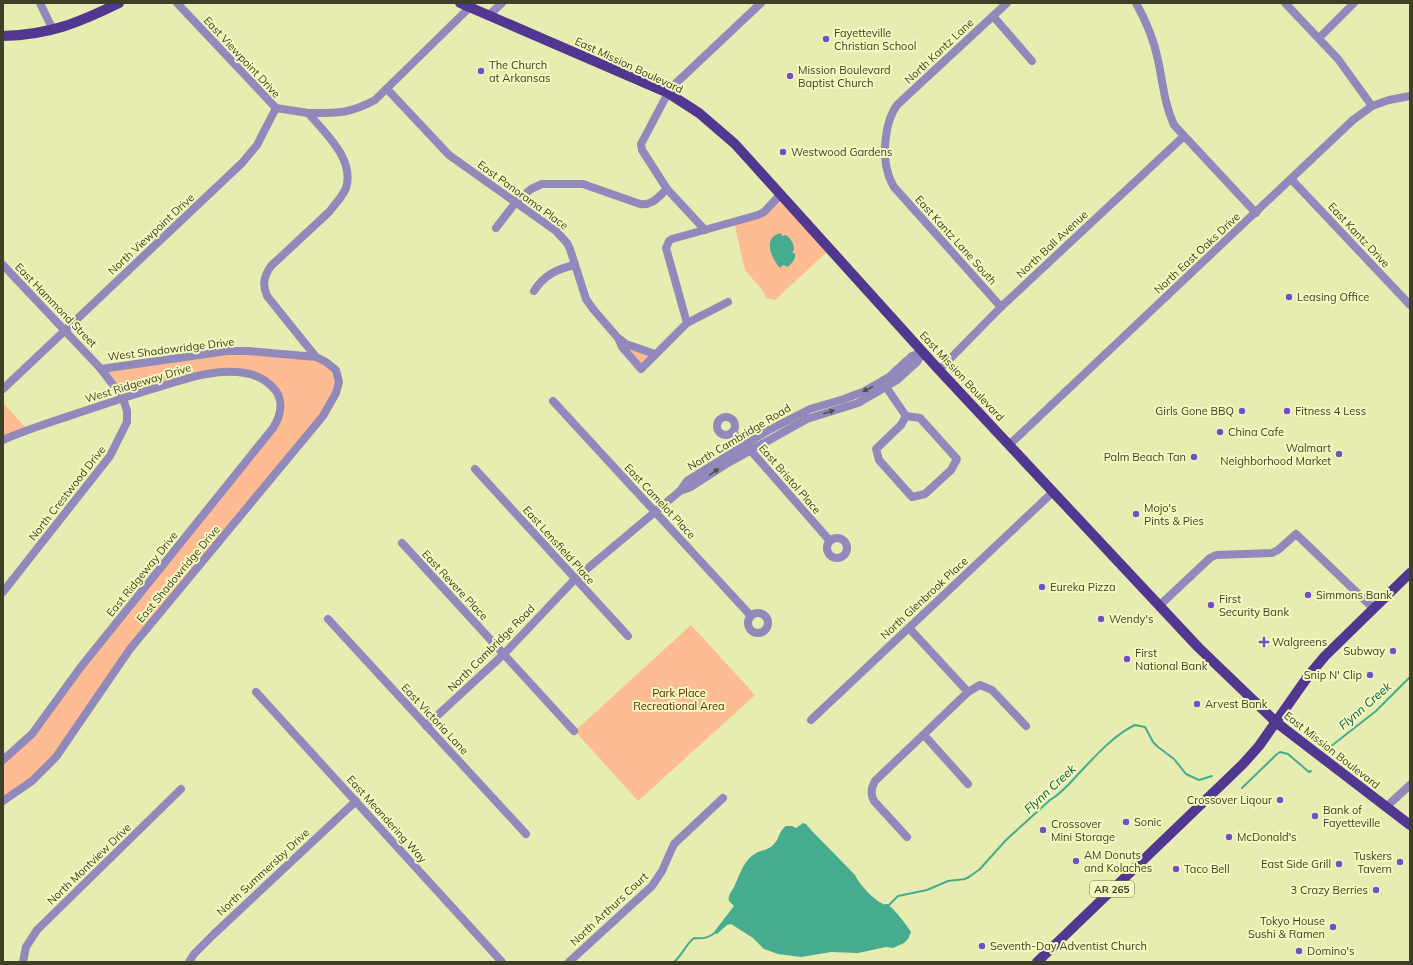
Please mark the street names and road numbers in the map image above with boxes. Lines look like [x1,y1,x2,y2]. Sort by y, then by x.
street label: East Viewpoint Drive [201,13,283,101]
street label: North Kantz Lane [902,15,976,87]
street label: East Mission Boulevard [573,34,685,96]
street label: East Panorama Place [475,157,571,233]
street label: North Viewpoint Drive [105,190,197,278]
street label: East Kantz Lane South [912,192,1000,288]
street label: East Kantz Drive [1325,199,1393,271]
street label: North Ball Avenue [1013,207,1091,281]
street label: North East Oaks Drive [1151,209,1243,297]
street label: East Hammond Street [12,260,100,350]
street label: East Mission Boulevard [917,328,1007,424]
street label: West Shadowridge Drive [107,334,235,364]
street label: West Ridgeway Drive [83,360,193,406]
street label: North Cambridge Road [685,401,793,473]
street label: East Bristol Place [756,441,824,517]
street label: North Crestwood Drive [26,443,108,543]
street label: East Camelot Place [621,460,699,542]
street label: East Lensfield Place [520,503,598,587]
street label: East Shadowridge Drive [133,523,223,625]
street label: East Ridgeway Drive [103,528,181,620]
street label: East Revere Place [419,547,491,623]
street label: North Glenbrook Place [877,554,971,642]
street label: North Cambridge Road [444,601,538,695]
street label: East Victoria Lane [398,681,472,757]
street label: East Mission Boulevard [1281,708,1383,792]
street label: East Meandering Way [344,772,430,866]
street label: North Montview Drive [44,820,134,908]
street label: North Summersby Drive [214,825,312,919]
street label: North Arthurs Court [567,869,651,949]
road number: AR 265 [1090,881,1134,897]

